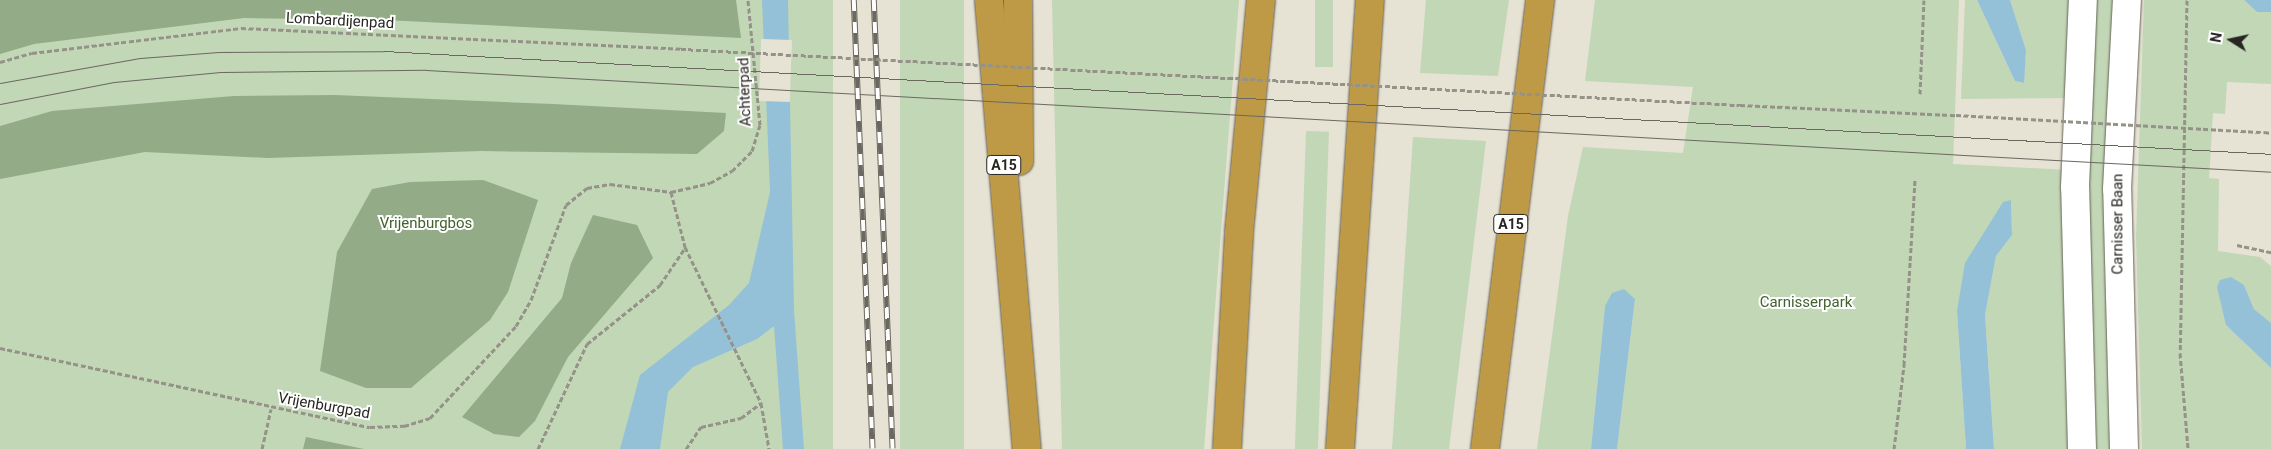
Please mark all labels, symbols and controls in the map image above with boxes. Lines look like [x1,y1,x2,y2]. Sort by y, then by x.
street label: Lombardijenpad [285,9,395,33]
north arrow [2206,15,2256,65]
text: N [2207,31,2225,44]
street label: Achterpad [735,57,755,127]
road number: A15 [985,154,1023,176]
street label: Carnisser Baan [2109,173,2127,275]
road number: A15 [1492,212,1530,235]
park label: Vrijenburgbos [380,215,472,233]
park label: Carnisserpark [1760,294,1852,312]
street label: Vrijenburgpad [277,389,371,423]

